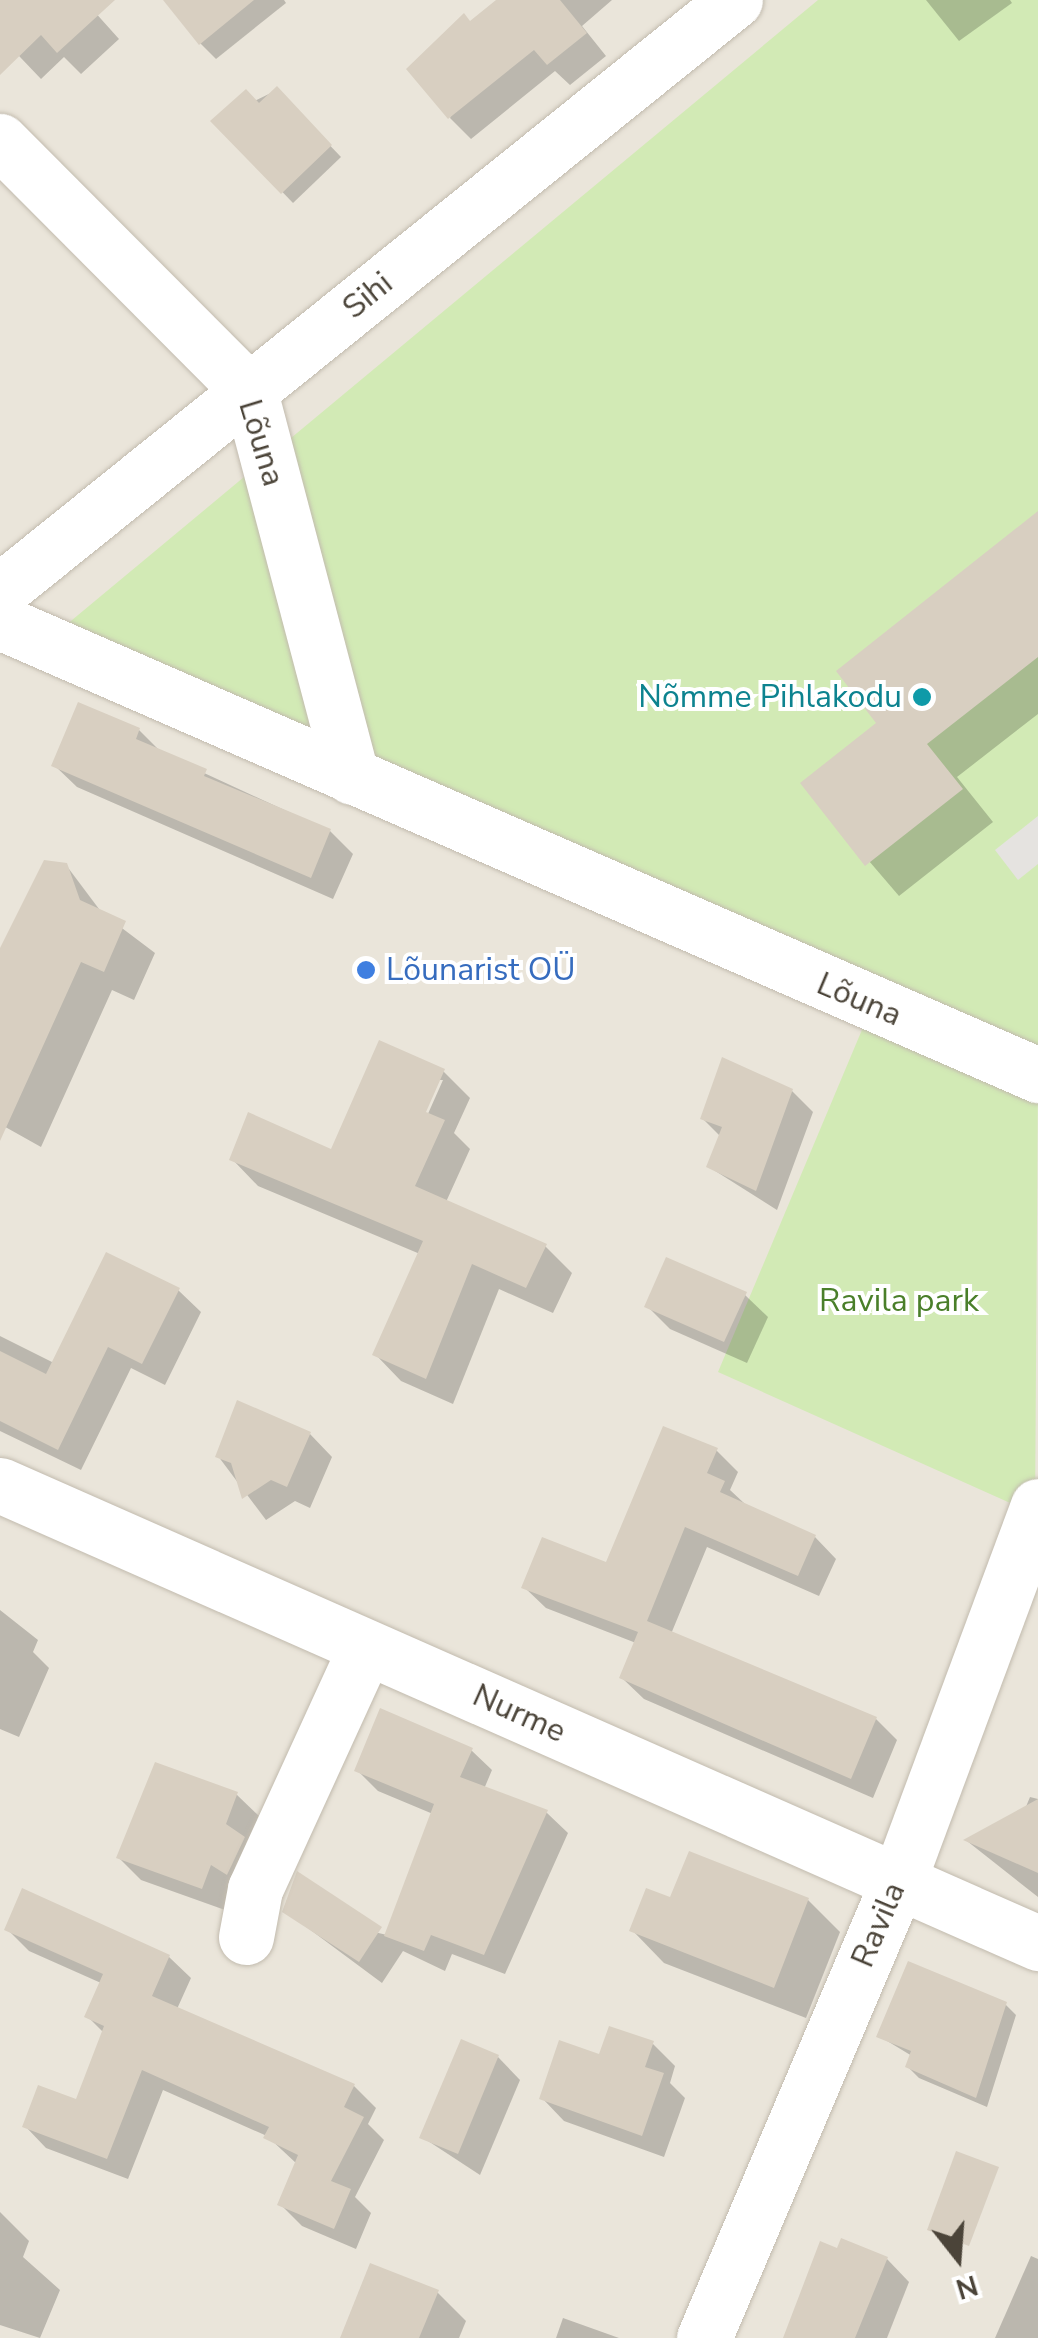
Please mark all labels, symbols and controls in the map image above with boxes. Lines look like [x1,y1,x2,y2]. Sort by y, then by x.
street label: Sihi [335,264,401,328]
street label: Lõuna [230,395,292,491]
place label: Nõmme Pihlakodu [638,678,902,716]
marker: Nõmme Pihlakodu [911,686,933,708]
place label: Lõunarist OÜ [386,951,575,989]
marker: Lõunarist OÜ [355,959,377,981]
street label: Lõuna [811,965,907,1035]
park label: Ravila park [819,1282,979,1320]
street label: Nurme [467,1677,571,1751]
street label: Ravila [844,1877,914,1973]
north arrow [908,2208,1008,2308]
text: N [951,2265,982,2308]

